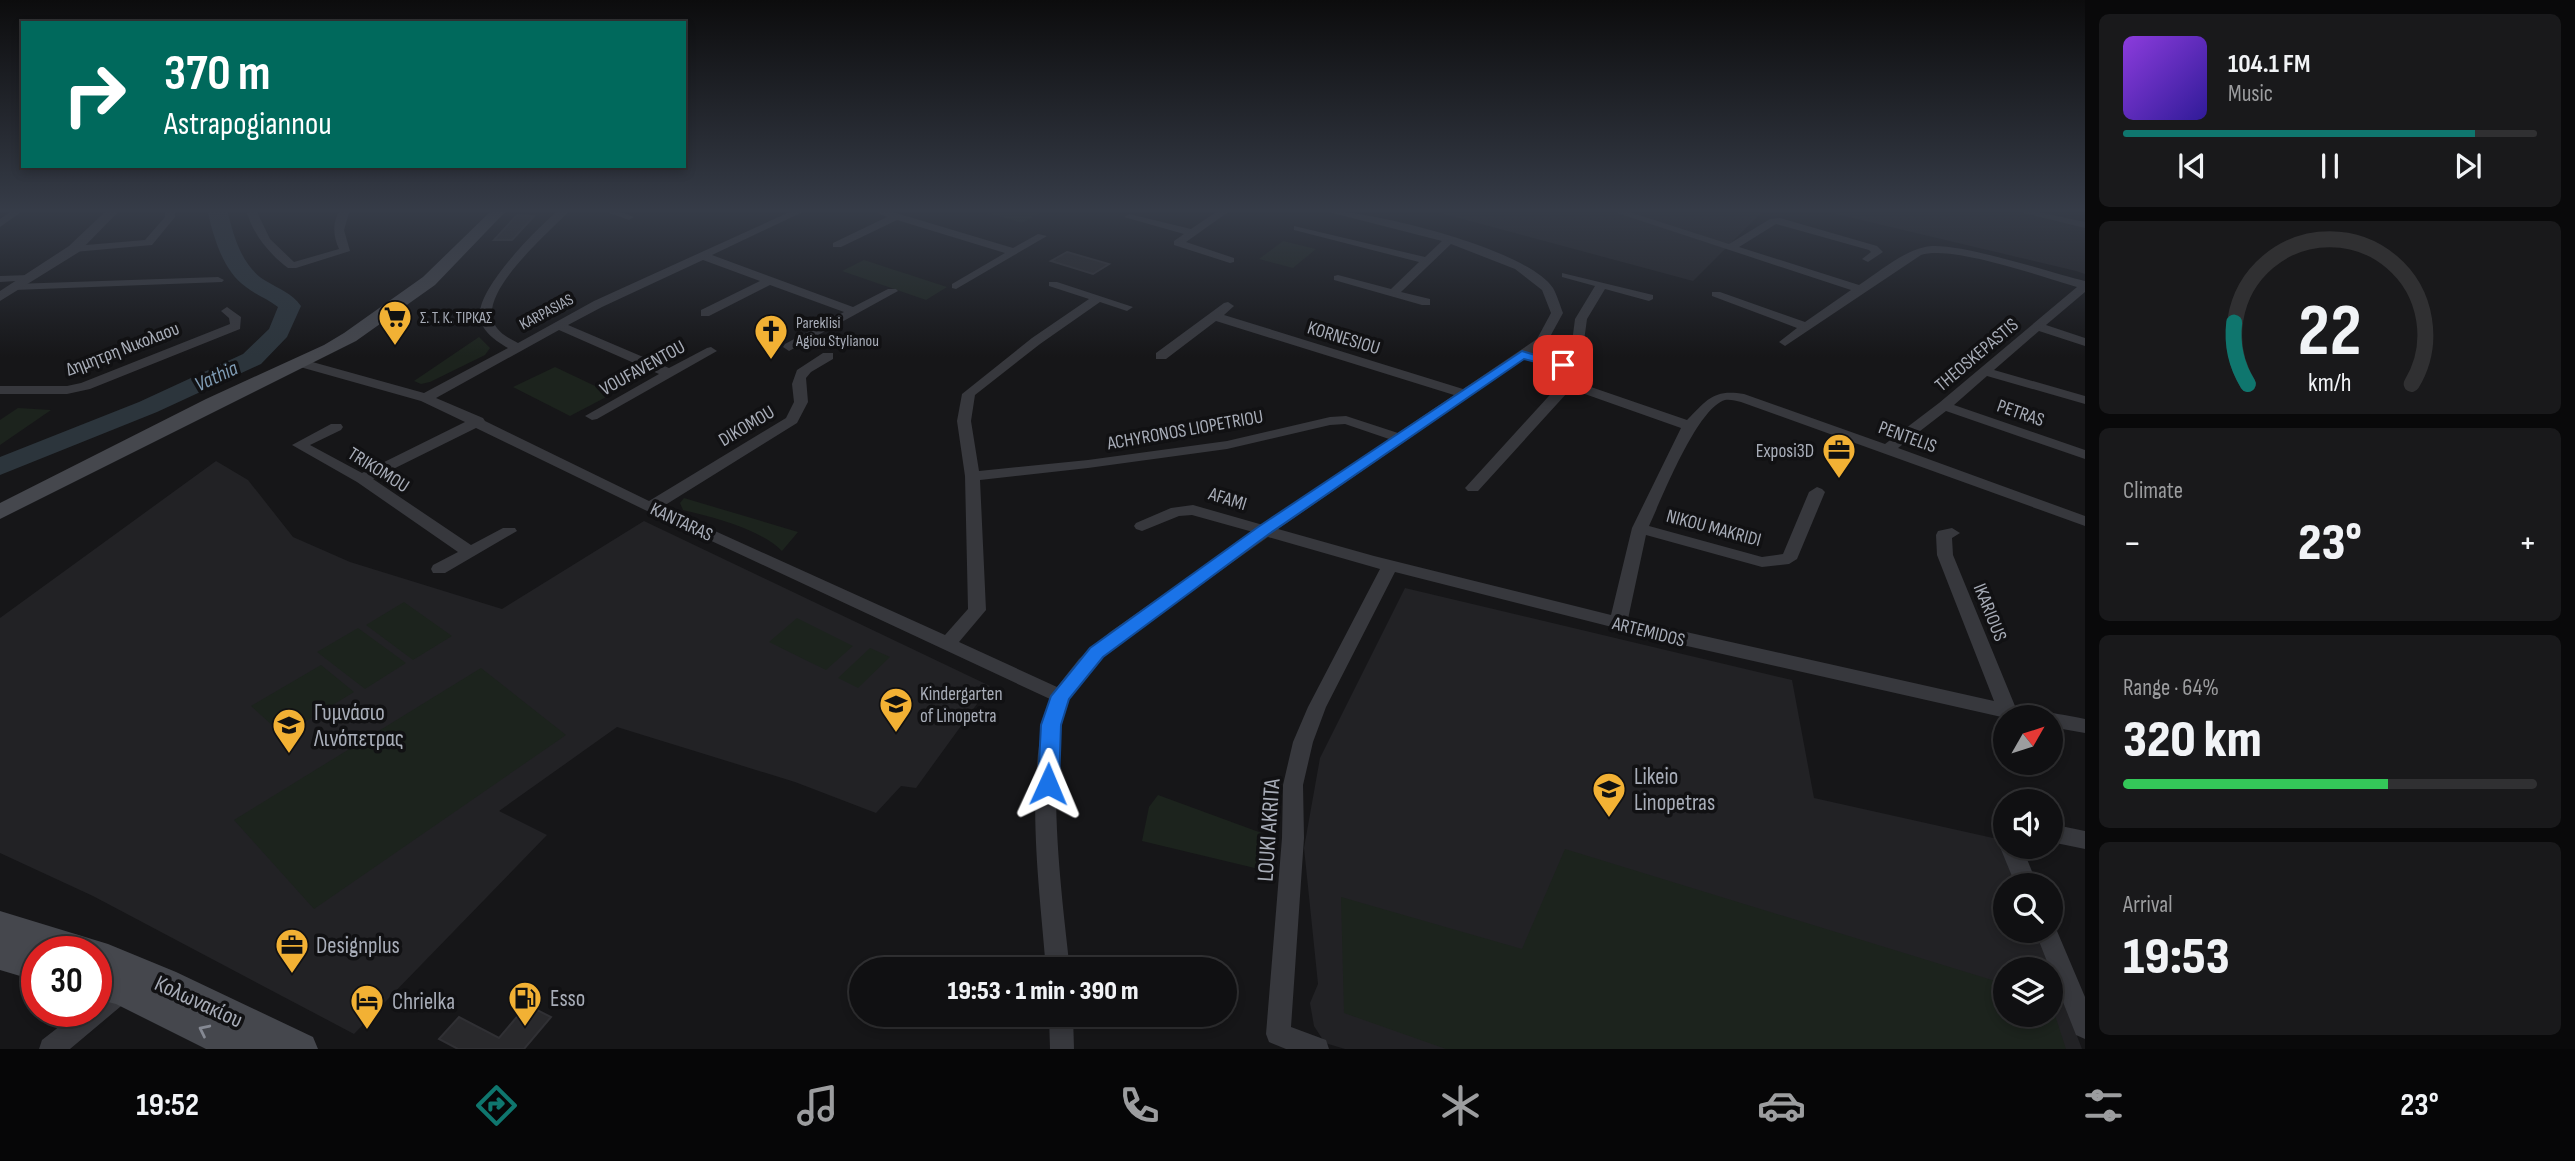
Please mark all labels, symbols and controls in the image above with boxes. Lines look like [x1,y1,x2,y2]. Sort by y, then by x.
text: 370 m [164,45,271,104]
icon: right [49,49,140,140]
text: 104.1 FM [2228,49,2310,80]
text: Music [2228,80,2273,108]
text: Astrapogiannou [164,105,332,144]
icon: previous [2173,147,2211,185]
icon: pause [2311,147,2349,185]
icon: next [2449,147,2487,185]
text: 22 [2298,288,2362,376]
street label: KARPASIAS [516,290,577,334]
supermarket icon: Σ. Τ. Κ. ΤΙΡΚΑΣ [376,298,414,347]
place label: Σ. Τ. Κ. ΤΙΡΚΑΣ [420,309,492,328]
church icon: Pareklisi Agiou Stylianou [752,312,790,361]
place label: Pareklisi Agiou Stylianou [795,314,879,351]
street label: THEOSKEPASTIS [1930,314,2023,397]
street label: Δημητρη Νικολαου [63,317,183,382]
street label: KORNESIOU [1304,317,1383,360]
street label: VOUFAVENTOU [596,335,689,401]
pin [1533,335,1593,395]
icon: arrive [1544,346,1582,384]
water label: Vathia [191,356,242,397]
text: km/h [2308,367,2352,398]
street label: PETRAS [1994,395,2047,432]
street label: DIKOMOU [715,401,779,452]
street label: ACHYRONOS LIOPETRIOU [1104,405,1265,456]
street label: PENTELIS [1875,416,1940,458]
office icon: Exposi3D [1820,431,1858,480]
place label: Exposi3D [1756,440,1814,463]
street label: TRIKOMOU [343,442,413,498]
text: Climate [2123,477,2183,505]
street label: AFAMI [1205,483,1249,516]
street label: KANTARAS [646,498,716,547]
street label: NIKOU MAKRIDI [1664,505,1764,552]
text: 23° [2298,512,2362,575]
text: − [2123,521,2142,566]
text: + [2518,521,2537,566]
street label: IKARIOUS [1968,580,2012,645]
street label: ARTEMIDOS [1609,612,1687,653]
text: Range · 64% [2123,674,2219,702]
place label: Kindergarten of Linopetra [920,683,1003,728]
school or university icon: Kindergarten of Linopetra [877,685,915,734]
place label: Γυμνάσιο Λινόπετρας [313,699,404,753]
north arrow [1993,705,2063,775]
map controls [1993,705,2063,1027]
school or university icon: Γυμνάσιο Λινόπετρας [270,706,308,755]
text: 320 km [2123,709,2262,772]
position arrow [1011,747,1085,821]
place label: Likeio Linopetras [1634,763,1715,817]
school or university icon: Likeio Linopetras [1590,770,1628,819]
street label: LOUKI AKRITA [1251,778,1287,882]
button: sound [1993,789,2063,859]
button: search [1993,873,2063,943]
text: Arrival [2123,891,2172,919]
office icon: Designplus [273,926,311,975]
text: 19:53 [2123,926,2230,989]
place label: Designplus [316,932,400,960]
speed limit sign: 30 [21,936,112,1027]
button: layers [1993,957,2063,1027]
street label: Κολωνακίου [150,969,247,1034]
text: 19:53 · 1 min · 390 m [947,976,1139,1007]
fuel station icon: Esso [506,979,544,1028]
hotel icon: Chrielka [348,982,386,1031]
place label: Esso [550,985,585,1013]
place label: Chrielka [392,988,455,1016]
one-way arrow [199,1024,211,1038]
icon: directions [472,1081,521,1130]
icon: music [793,1081,842,1130]
icon: phone [1115,1081,1164,1130]
icon: climate [1436,1081,1485,1130]
icon: car [1757,1081,1806,1130]
icon: filters [2079,1081,2128,1130]
text: 19:52 [136,1086,199,1125]
text: 23° [2400,1086,2439,1125]

